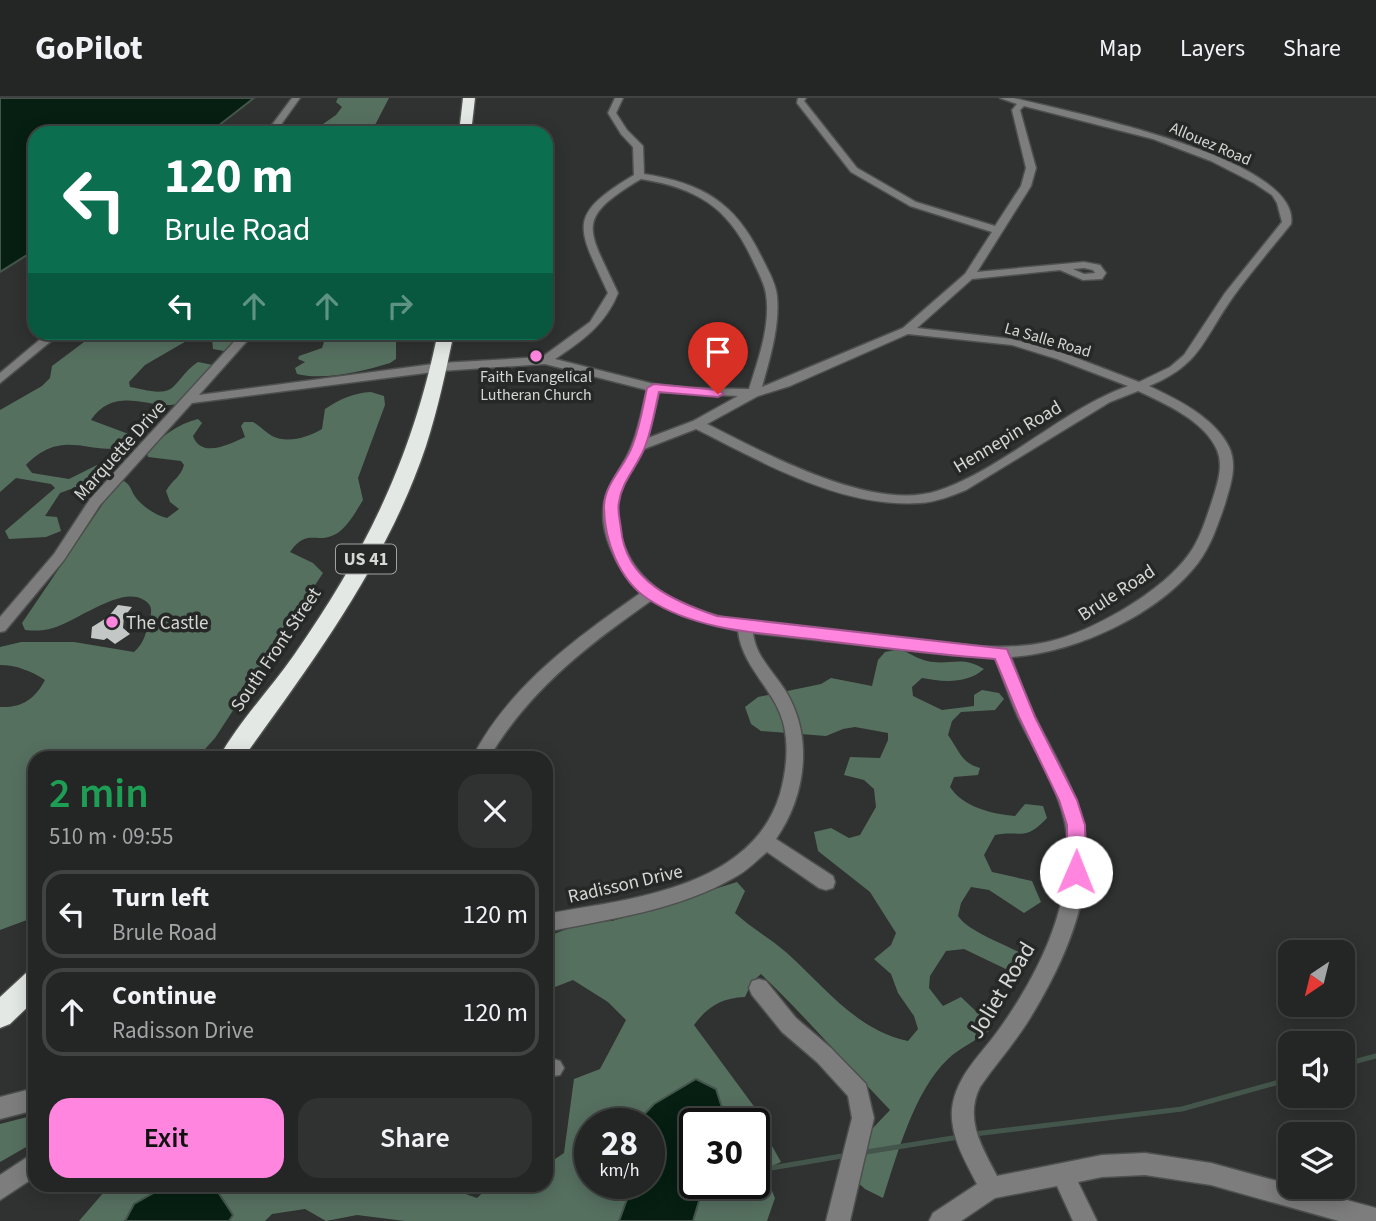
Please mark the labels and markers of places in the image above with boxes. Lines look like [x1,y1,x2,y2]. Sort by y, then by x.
pin [688,322,748,394]
marker: Faith Evangelical Lutheran Church [528,348,544,364]
place label: Faith Evangelical Lutheran Church [480,366,592,406]
place label: The Castle [126,610,208,637]
marker: The Castle [104,614,120,630]

